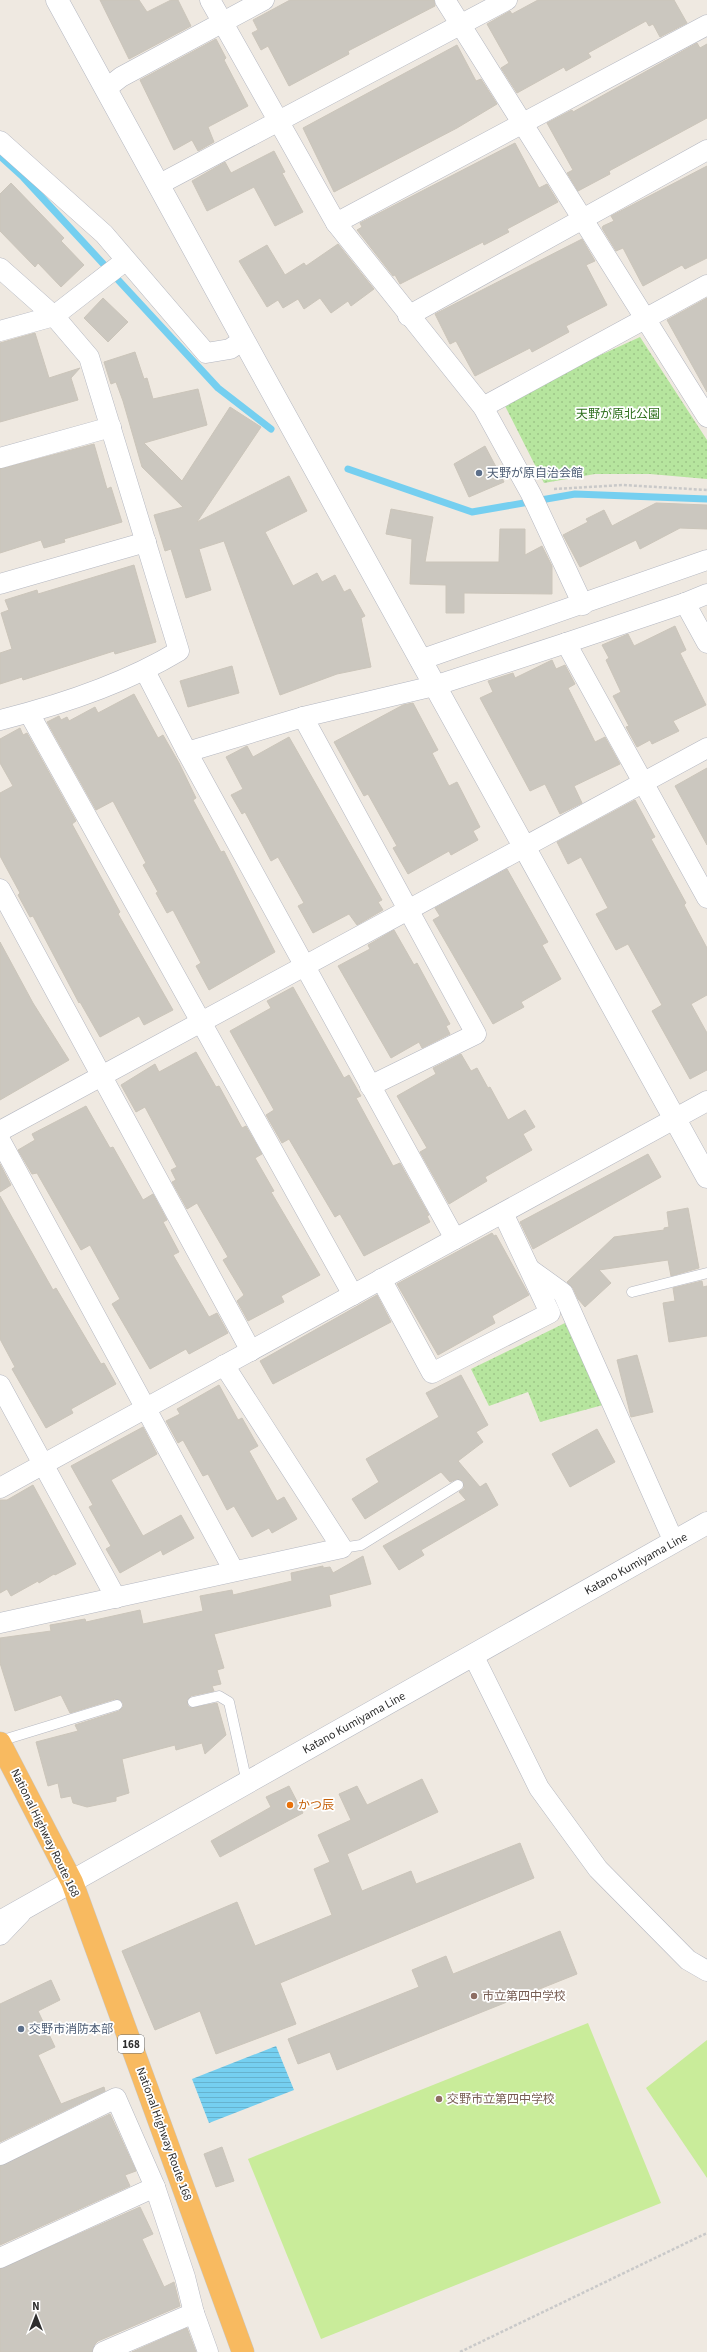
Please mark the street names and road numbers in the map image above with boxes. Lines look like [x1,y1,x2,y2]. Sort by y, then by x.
street label: Katano Kumiyama Line [581,1529,691,1599]
street label: Katano Kumiyama Line [299,1688,409,1758]
street label: National Highway Route 168 [6,1766,84,1900]
road number: 168 [118,2035,144,2053]
street label: National Highway Route 168 [132,2065,196,2203]

